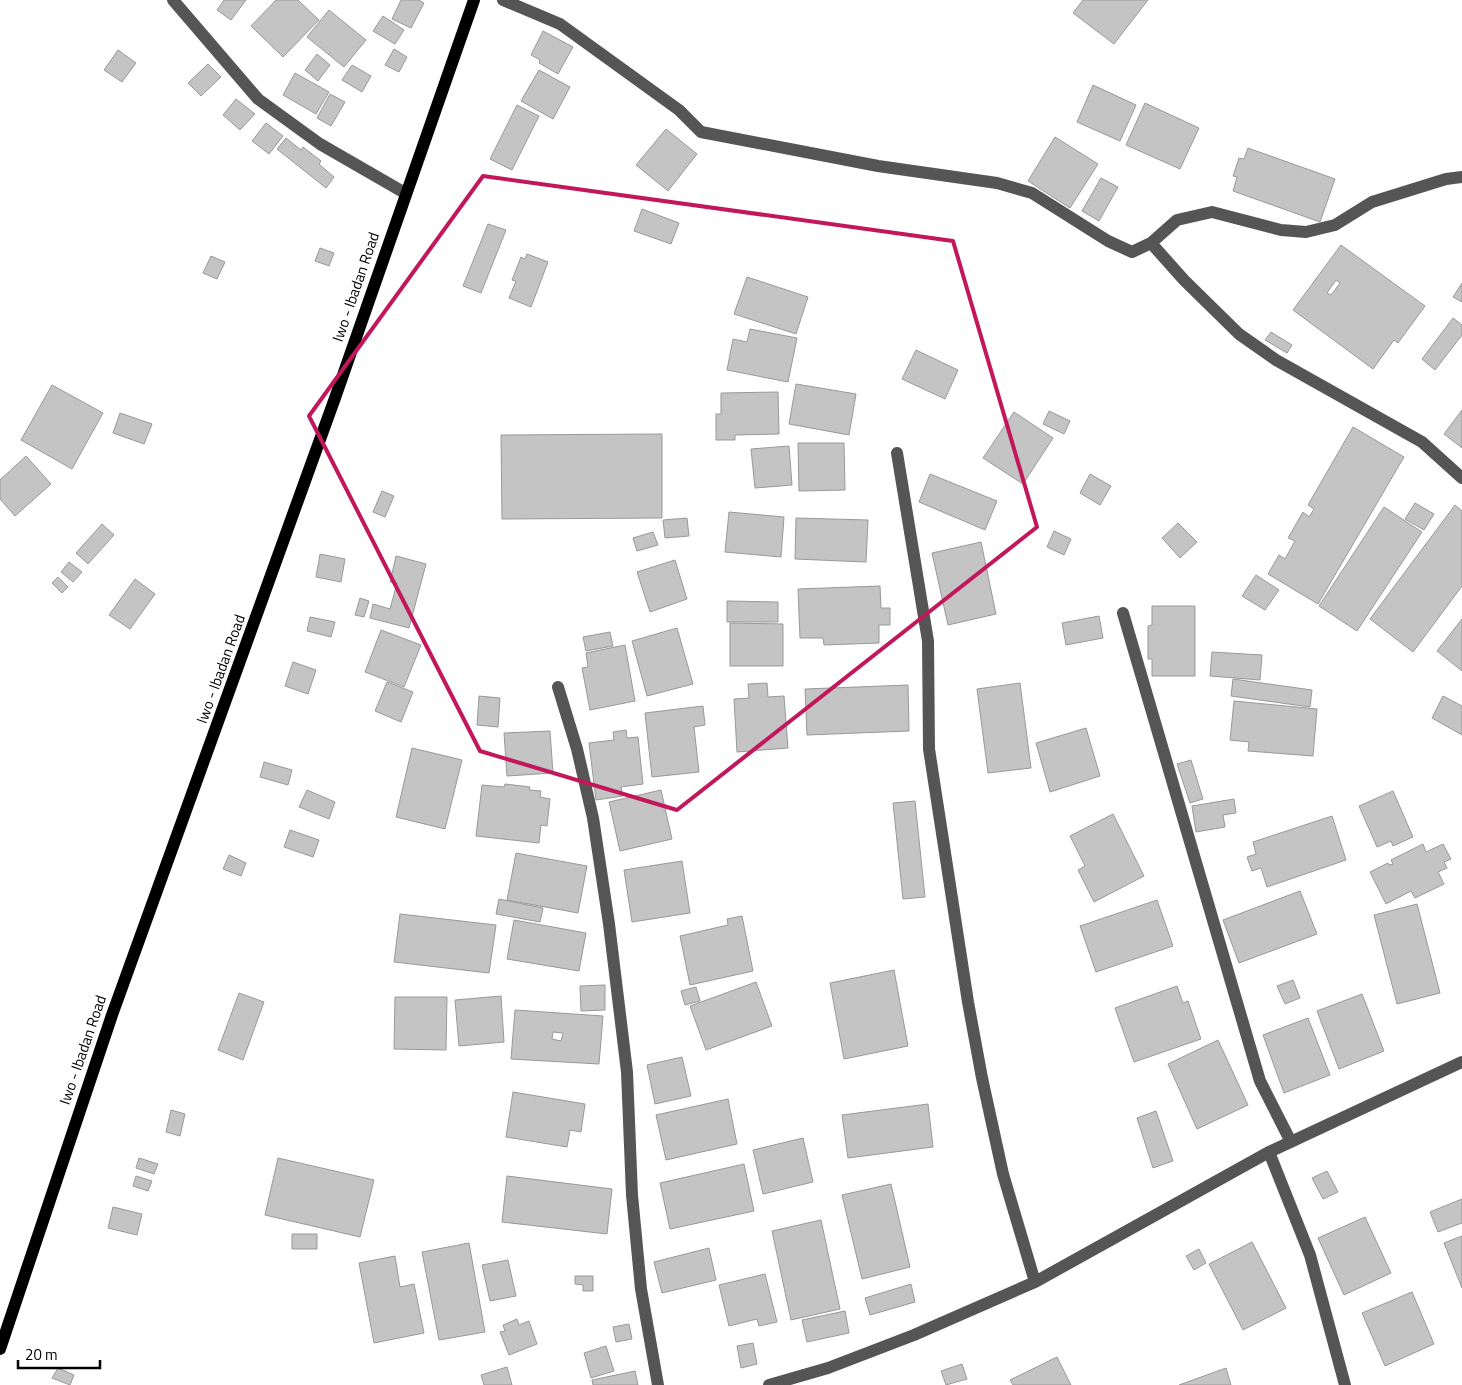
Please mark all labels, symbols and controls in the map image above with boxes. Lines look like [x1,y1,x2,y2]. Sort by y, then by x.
street label: Iwo - Ibadan Road [326,229,385,345]
street label: Iwo - Ibadan Road [190,611,251,727]
street label: Iwo - Ibadan Road [53,992,112,1108]
scale bar [18,1338,100,1370]
text: 20 m [25,1343,58,1366]

